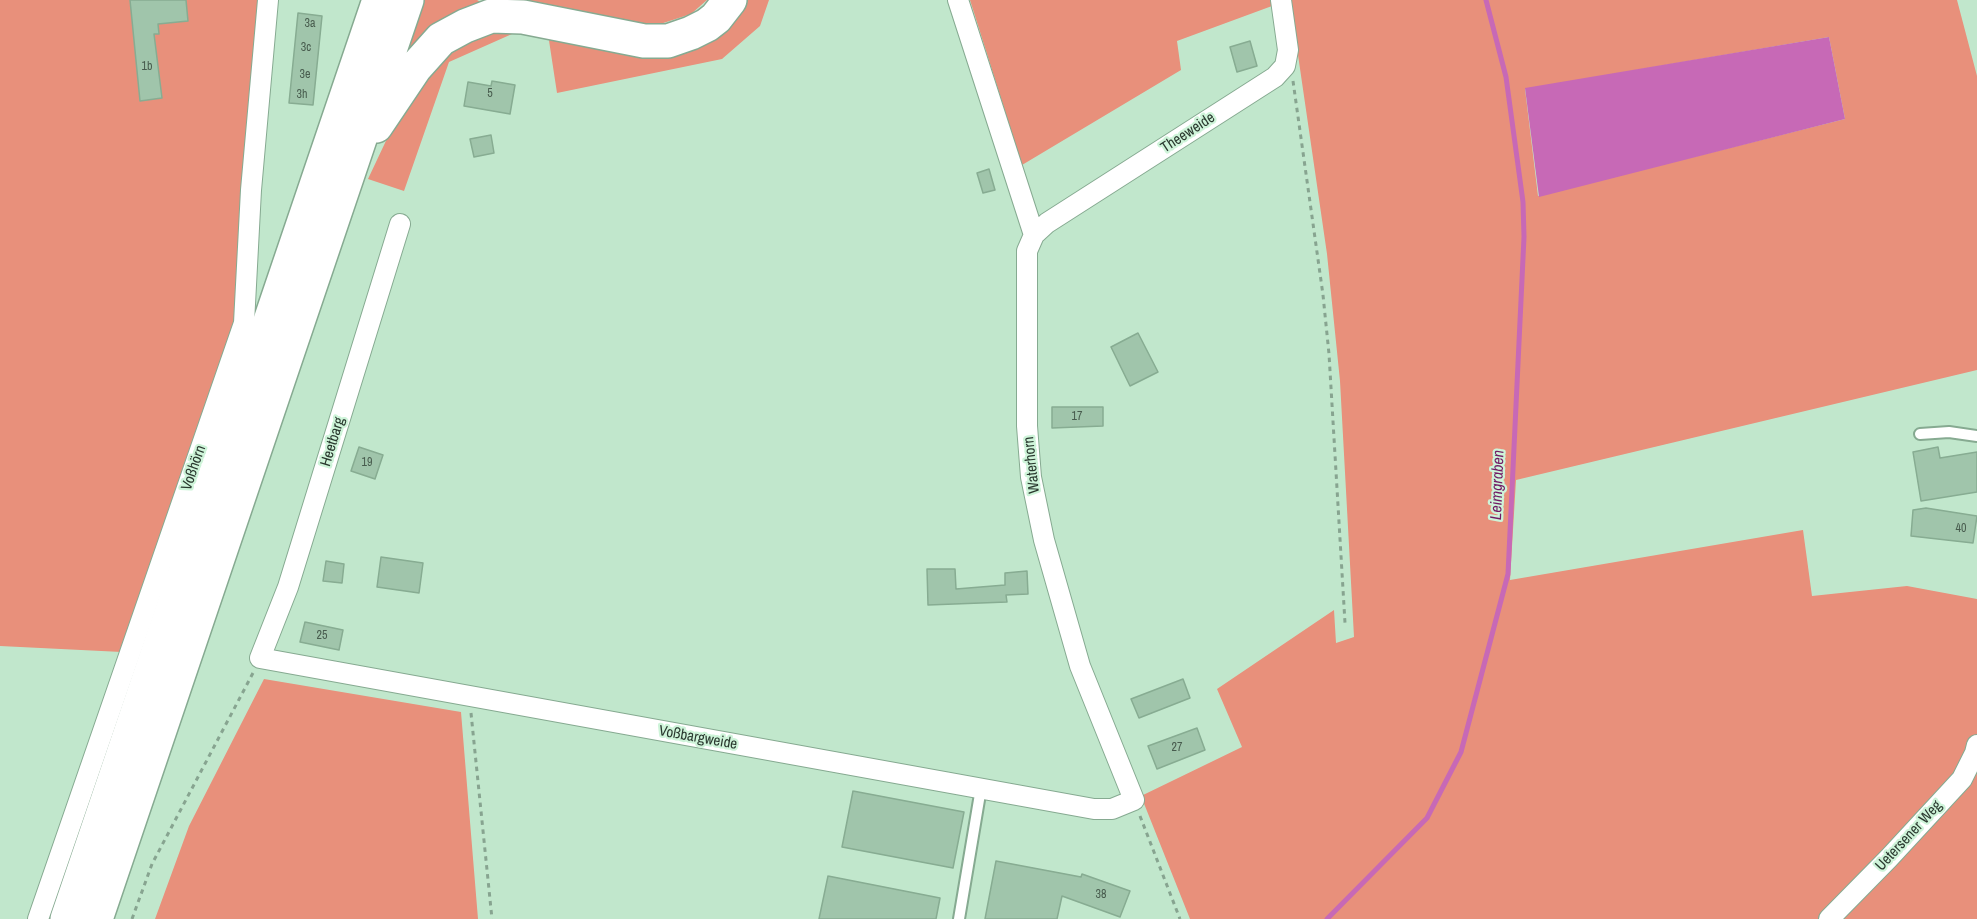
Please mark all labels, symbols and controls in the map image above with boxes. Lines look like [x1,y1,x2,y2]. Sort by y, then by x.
house number: 3a [305,17,315,31]
house number: 3c [301,41,311,55]
house number: 1b [142,60,152,74]
house number: 3e [300,68,310,82]
house number: 5 [487,87,493,101]
house number: 3h [297,88,307,102]
street label: Theeweide [1158,109,1218,157]
house number: 17 [1072,410,1082,424]
street label: Heetbarg [317,415,349,469]
street label: Waterhorn [1020,436,1044,494]
street label: Voßhörn [178,443,210,493]
water label: Leimgraben [1487,450,1509,520]
house number: 19 [362,456,372,470]
house number: 40 [1956,522,1966,536]
house number: 25 [317,629,327,643]
street label: Voßbargweide [657,722,739,754]
house number: 27 [1172,741,1182,755]
street label: Uetersener Weg [1872,797,1946,875]
house number: 38 [1096,888,1106,902]

